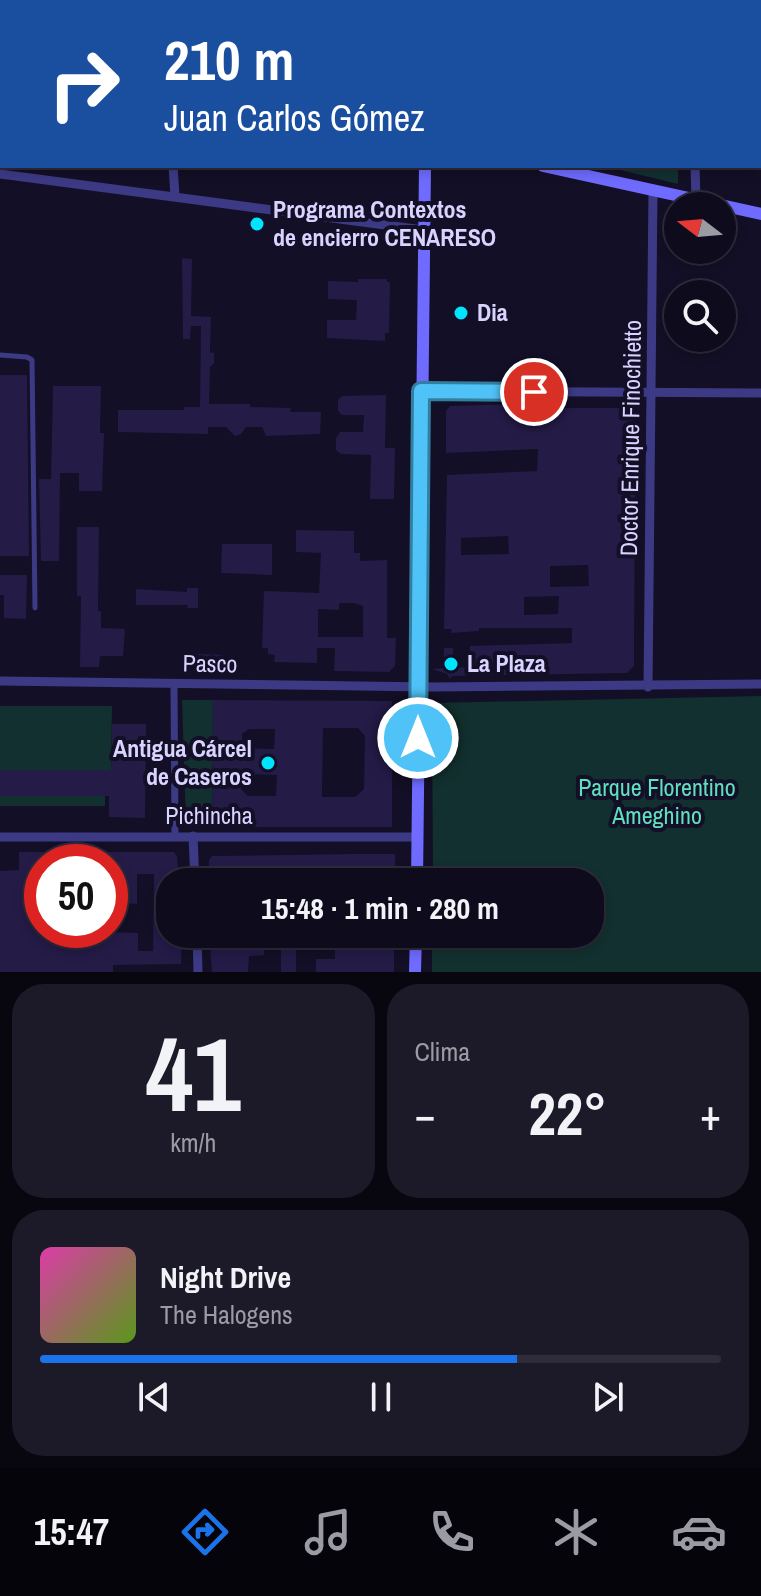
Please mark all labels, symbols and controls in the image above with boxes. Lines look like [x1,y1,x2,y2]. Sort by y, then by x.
text: 210 m [164,22,294,97]
icon: right [32,32,136,136]
text: Juan Carlos Gómez [164,94,425,142]
north arrow [664,192,736,264]
map controls [664,192,736,352]
place label: Programa Contextos de encierro CENARESO [273,193,496,253]
marker: Programa Contextos de encierro CENARESO [248,215,266,233]
button: search [664,280,736,352]
place label: Dia [477,296,508,328]
marker: Dia [452,304,470,322]
street label: Doctor Enrique Finochietto [612,320,648,556]
pin [500,358,568,426]
icon: arrive [512,370,556,414]
street label: Pasco [182,647,238,679]
place label: La Plaza [467,647,546,679]
marker: La Plaza [442,655,460,673]
position arrow [376,696,460,780]
place label: Antigua Cárcel de Caseros [113,732,252,792]
marker: Antigua Cárcel de Caseros [259,754,277,772]
park label: Parque Florentino Ameghino [578,771,736,831]
street label: Pichincha [165,799,253,831]
speed limit sign: 50 [24,844,128,948]
text: 15:48 · 1 min · 280 m [261,888,499,928]
text: 41 [146,1003,241,1143]
text: Clima [415,1034,470,1069]
text: 22° [528,1073,607,1154]
text: − [415,1084,436,1144]
text: + [700,1084,721,1144]
text: km/h [170,1125,216,1160]
text: Night Drive [160,1257,291,1297]
text: The Halogens [160,1297,293,1332]
icon: previous [132,1375,176,1419]
icon: pause [359,1375,403,1419]
icon: next [586,1375,630,1419]
icon: directions [177,1504,233,1560]
icon: music [300,1504,356,1560]
icon: phone [424,1504,480,1560]
icon: climate [548,1504,604,1560]
icon: car [671,1504,727,1560]
text: 15:47 [34,1508,109,1556]

